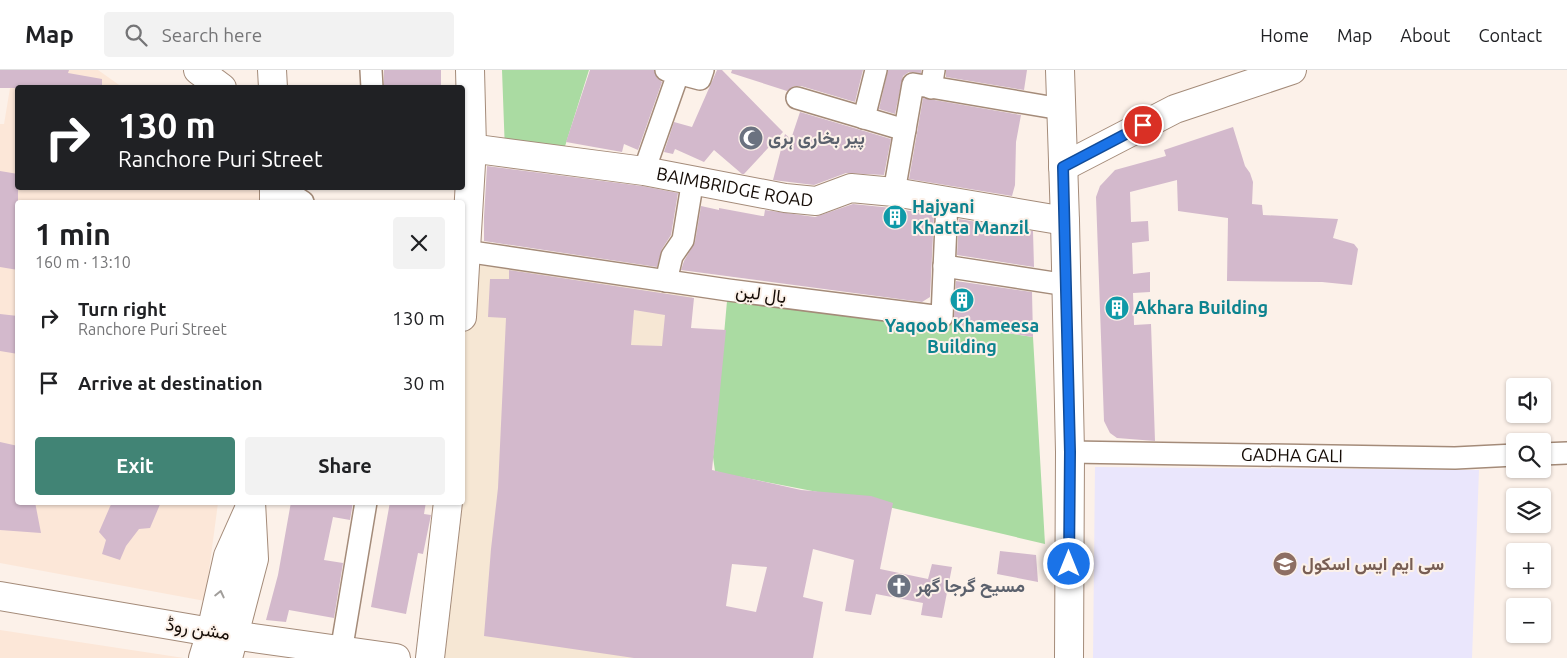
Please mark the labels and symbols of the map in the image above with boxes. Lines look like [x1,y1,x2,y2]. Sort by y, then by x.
pin [1122,104,1164,146]
mosque icon: پیر بخاری ہری [738,125,764,151]
place label: پیر بخاری ہری [768,127,865,150]
street label: BAIMBRIDGE ROAD [655,163,814,210]
place label: Hajyani Khatta Manzil [912,196,1030,237]
building icon: Hajyani Khatta Manzil [882,204,908,230]
street label: بال لین [734,280,788,308]
building icon: Yaqoob Khameesa Building [949,287,975,313]
building icon: Akhara Building [1104,295,1130,321]
place label: Akhara Building [1134,297,1268,317]
place label: Yaqoob Khameesa Building [885,315,1039,356]
street label: GADHA GALI [1241,444,1343,465]
position arrow [1042,537,1094,589]
school or university icon: سی ایم ایس اسکول [1272,551,1298,577]
place label: سی ایم ایس اسکول [1302,553,1444,576]
church icon: مسیح گرجا گھر [886,573,912,599]
place label: مسیح گرجا گھر [915,575,1025,598]
one-way arrow [214,589,225,598]
street label: مشن روڈ [164,613,232,645]

